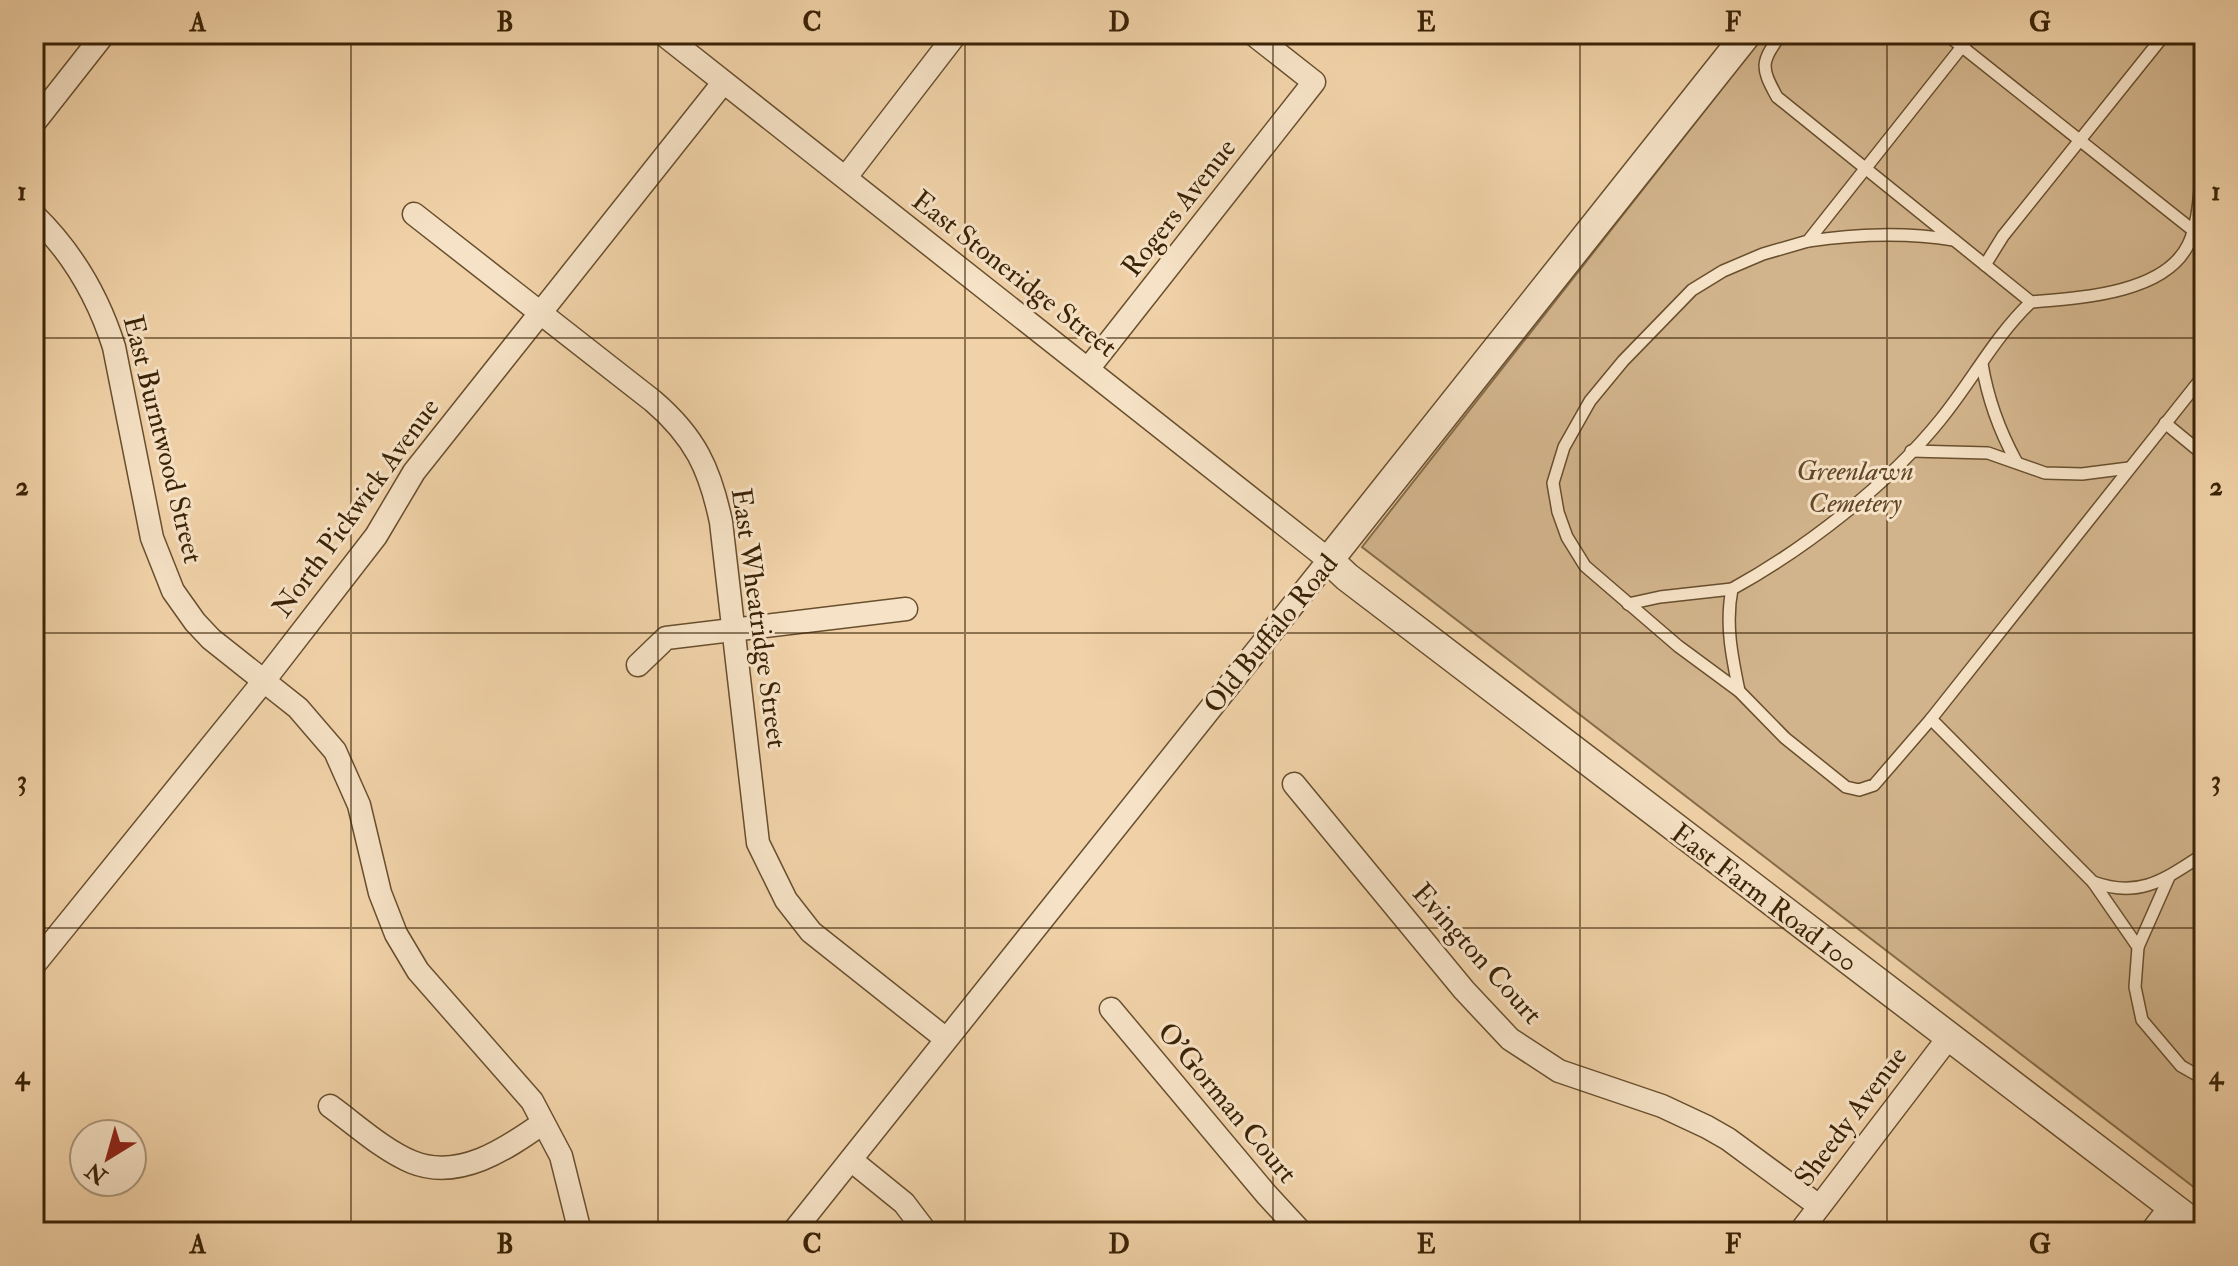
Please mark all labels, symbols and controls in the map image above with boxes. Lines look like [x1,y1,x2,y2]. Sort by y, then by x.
text: A [189,7,207,39]
text: B [496,7,514,39]
text: C [802,7,822,39]
text: D [1108,7,1130,39]
text: E [1417,7,1436,39]
text: F [1725,7,1742,39]
text: G [2029,7,2051,39]
street label: Rogers Avenue [1114,132,1244,284]
text: 1 [17,176,27,208]
text: 1 [2211,176,2221,208]
street label: East Stoneridge Street [904,183,1124,365]
street label: East Burntwood Street [115,312,210,567]
street label: North Pickwick Avenue [265,391,448,624]
park label: Greenlawn Cemetery [1796,454,1914,521]
text: 2 [15,471,29,503]
text: 2 [2209,471,2223,503]
street label: East Wheatridge Street [723,486,794,751]
street label: Old Buffalo Road [1196,547,1346,721]
text: 3 [17,765,27,797]
text: 3 [2211,765,2221,797]
street label: East Farm Road 100 [1663,816,1865,980]
street label: Evington Court [1404,876,1549,1032]
street label: O'Gorman Court [1150,1016,1304,1190]
street label: Sheedy Avenue [1787,1040,1916,1194]
text: 4 [14,1060,31,1092]
text: 4 [2208,1060,2225,1092]
north arrow [68,1118,148,1198]
text: N [80,1156,114,1191]
text: A [189,1229,207,1261]
text: B [496,1229,514,1261]
text: C [802,1229,822,1261]
text: D [1108,1229,1130,1261]
text: E [1417,1229,1436,1261]
text: F [1725,1229,1742,1261]
text: G [2029,1229,2051,1261]

